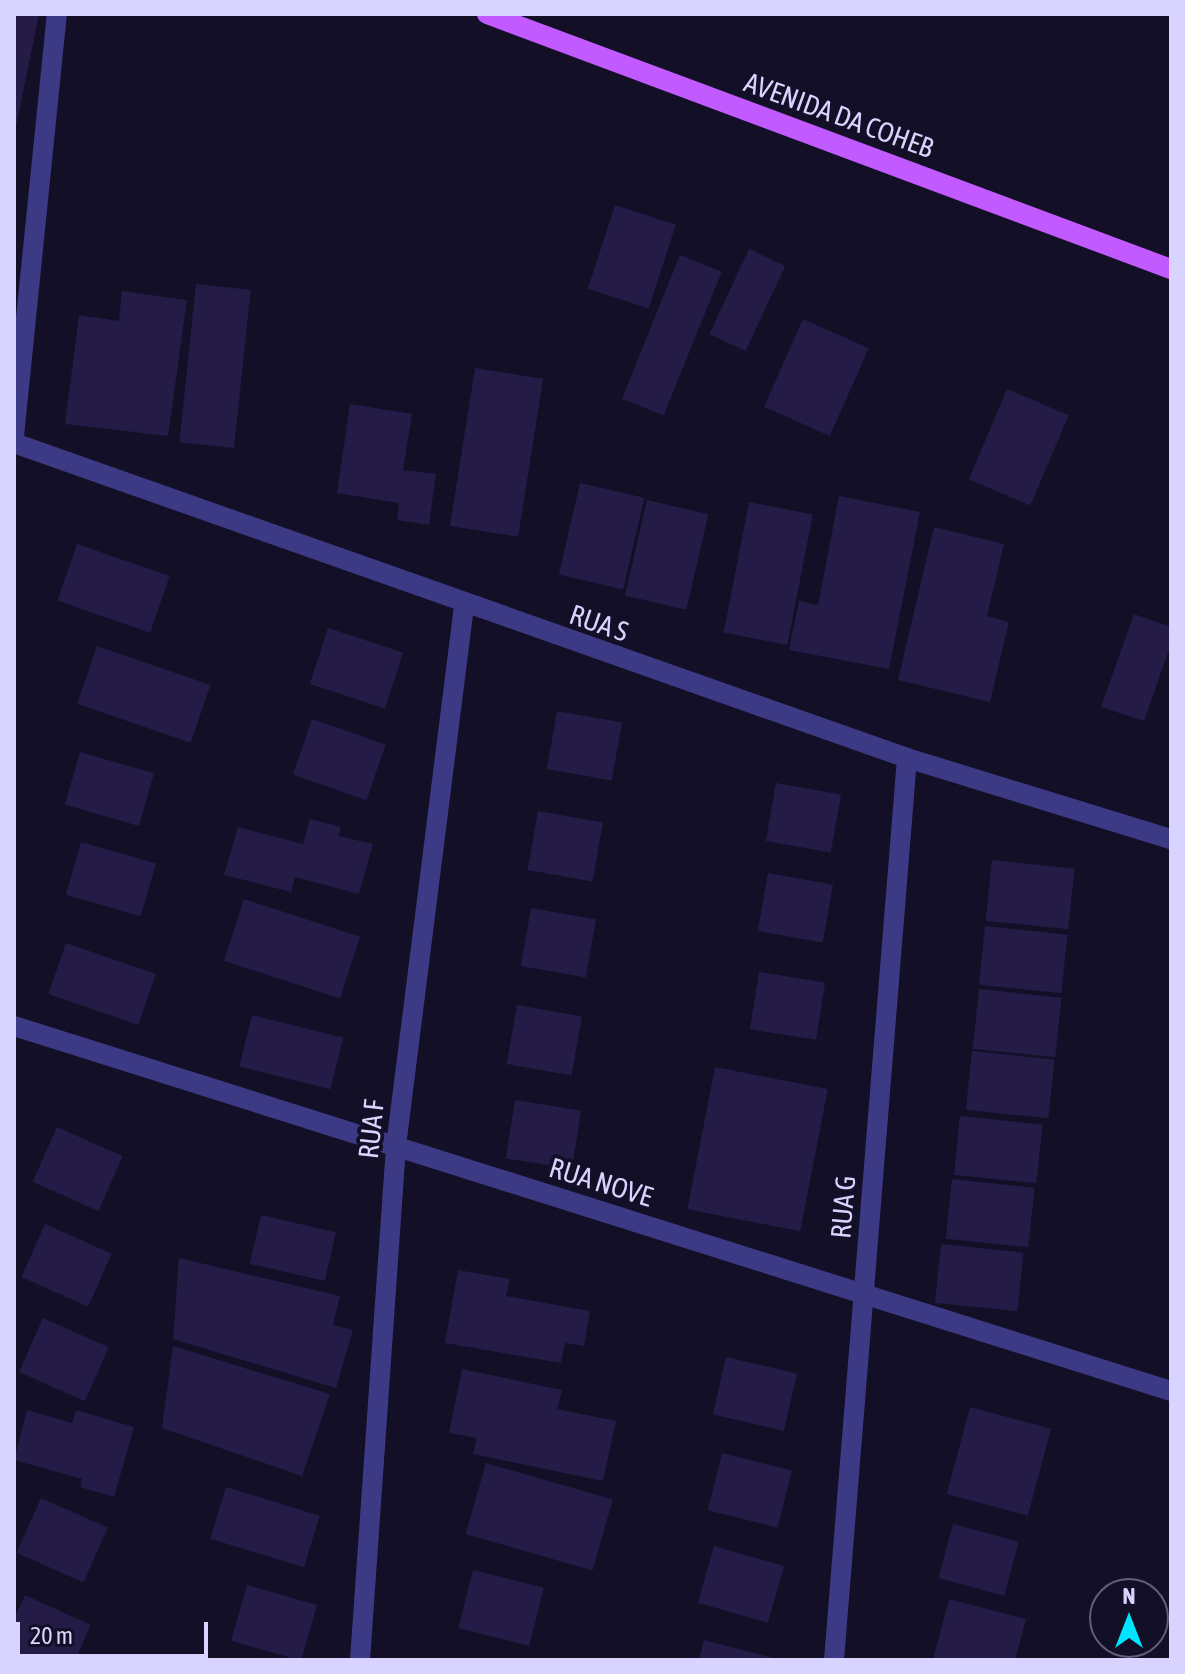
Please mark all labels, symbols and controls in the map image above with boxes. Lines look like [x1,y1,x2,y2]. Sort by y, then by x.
street label: AVENIDA DA COHEB [740,65,938,165]
street label: RUA S [565,597,633,649]
street label: RUA F [351,1098,391,1160]
street label: RUA NOVE [545,1150,657,1214]
street label: RUA G [824,1174,862,1240]
north arrow [1089,1578,1169,1658]
text: N [1123,1583,1135,1609]
scale bar [20,1606,212,1656]
text: 20 m [30,1622,73,1649]

